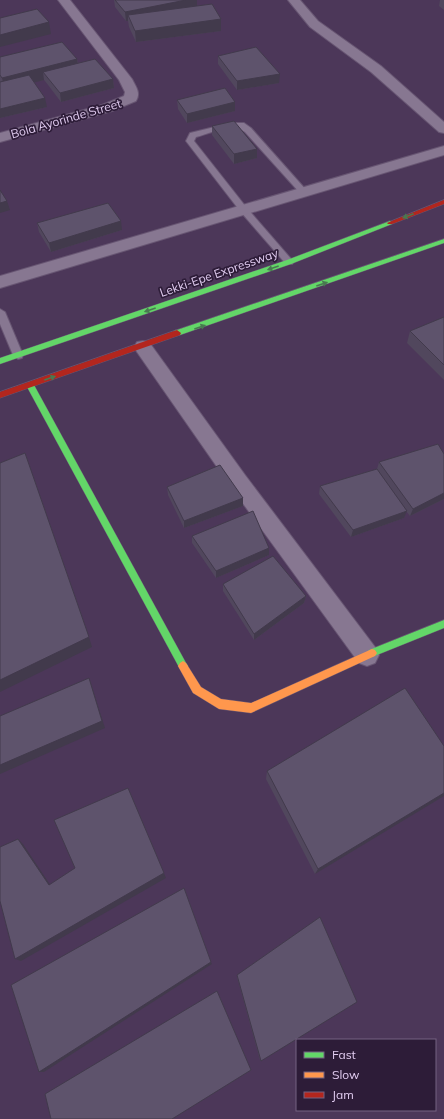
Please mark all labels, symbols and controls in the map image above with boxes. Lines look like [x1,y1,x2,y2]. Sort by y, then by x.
street label: Bola Ayorinde Street [9,96,123,141]
one-way arrow [401,214,413,220]
street label: Lekki-Epe Expressway [158,245,281,300]
one-way arrow [267,265,279,271]
one-way arrow [317,281,329,287]
one-way arrow [144,307,156,313]
one-way arrow [194,324,206,330]
one-way arrow [44,375,56,381]
legend [296,1039,436,1111]
text: Fast [332,1047,356,1062]
text: Slow [332,1067,360,1082]
text: Jam [332,1087,354,1102]

